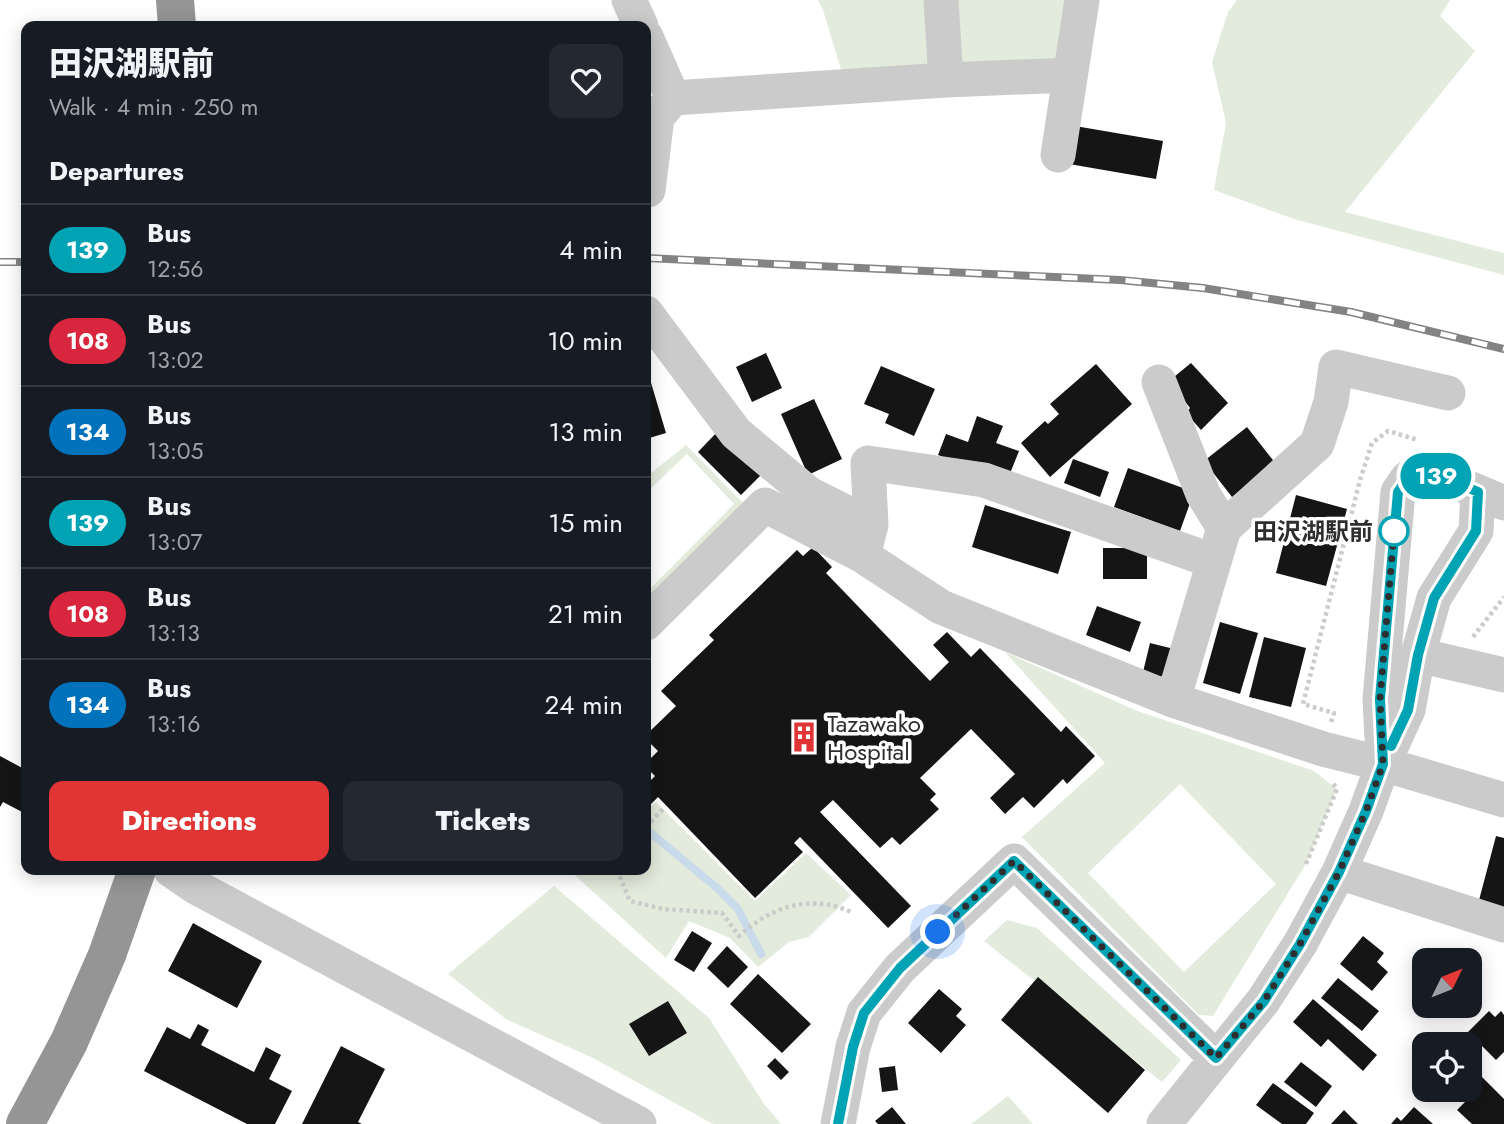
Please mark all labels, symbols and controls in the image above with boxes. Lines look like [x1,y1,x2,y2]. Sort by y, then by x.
text: 田沢湖駅前 [49,40,214,87]
button: heart [549,44,623,118]
text: Walk · 4 min · 250 m [49,90,258,124]
text: Departures [49,152,184,190]
text: Bus [147,214,191,252]
text: 4 min [559,231,623,269]
text: 139 [66,232,109,267]
text: 12:56 [147,252,204,286]
text: Bus [147,305,191,343]
text: 10 min [547,322,623,360]
text: 108 [66,323,109,358]
text: 13:02 [147,343,204,377]
text: Bus [147,396,191,434]
text: 13 min [549,413,623,451]
text: 134 [66,414,109,449]
text: 13:05 [147,434,204,468]
line badge: 139 [1396,453,1476,499]
text: 139 [1414,458,1458,493]
text: Bus [147,487,191,525]
text: 15 min [548,504,623,542]
text: 139 [66,505,109,540]
place label: 田沢湖駅前 [1253,514,1373,549]
marker: 田沢湖駅前 [1379,516,1409,546]
text: 13:07 [147,525,203,559]
text: Bus [147,578,191,616]
text: 21 min [548,595,623,633]
text: 108 [66,596,109,631]
text: 13:13 [147,616,200,650]
text: Bus [147,669,191,707]
text: 24 min [545,686,623,724]
text: 134 [66,687,109,722]
place label: Tazawako Hospital [827,706,921,769]
text: 13:16 [147,707,200,741]
building icon: Tazawako Hospital [787,720,821,754]
button: Directions [49,781,329,861]
button: Tickets [343,781,623,861]
your location [920,914,955,949]
north arrow [1412,948,1482,1018]
map controls [1412,948,1482,1102]
button: locate [1412,1032,1482,1102]

